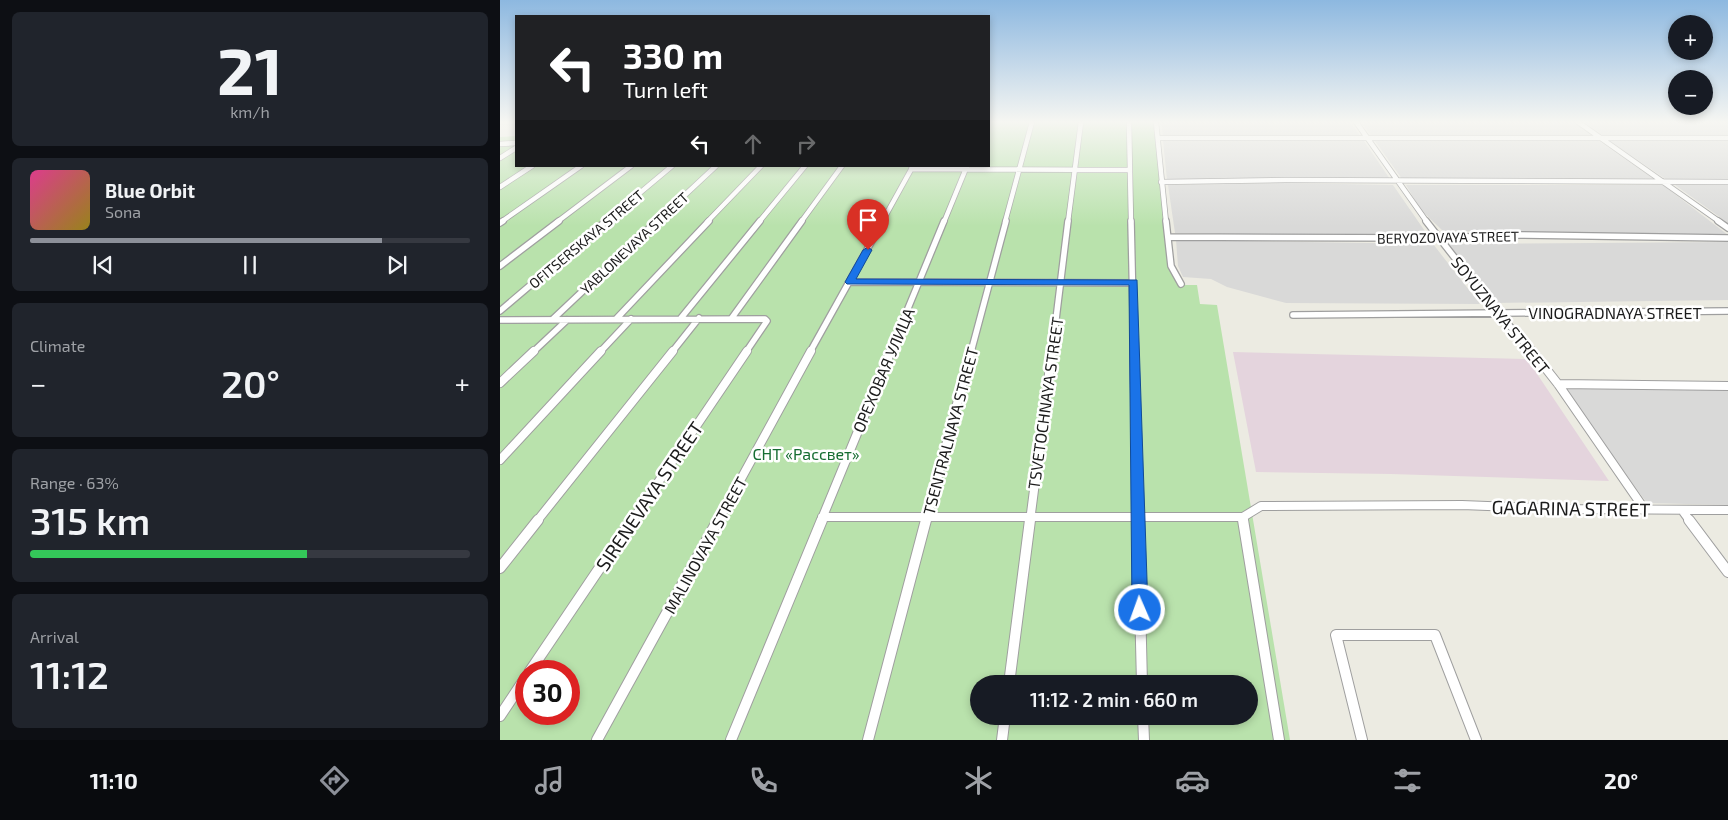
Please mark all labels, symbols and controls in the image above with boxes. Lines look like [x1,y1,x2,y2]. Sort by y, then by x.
map controls [1668,15,1713,115]
button: + [1668,15,1713,60]
text: 21 [217,30,283,108]
text: 330 m [623,34,723,76]
icon: left [540,35,605,100]
button: − [1668,70,1713,115]
text: Turn left [623,76,708,102]
text: km/h [230,102,270,121]
icon: left [686,130,714,158]
icon: ahead [739,130,767,158]
icon: right [792,130,820,158]
text: Blue Orbit [105,179,195,202]
street label: OFITSERSKAYA STREET [525,186,647,292]
street label: YABLONEVAYA STREET [576,188,692,298]
pin [847,199,889,250]
text: Sona [105,202,141,221]
icon: arrive [854,206,882,234]
street label: BERYOZOVAYA STREET [1377,227,1519,247]
icon: previous [89,251,117,279]
icon: pause [236,251,264,279]
icon: next [383,251,411,279]
street label: SOYUZNAYA STREET [1448,253,1554,377]
street label: VINOGRADNAYA STREET [1528,303,1702,322]
street label: ОРЕХОВАЯ УЛИЦА [848,305,918,435]
street label: TSVETOCHNAYA STREET [1024,316,1066,490]
text: Climate [30,336,85,355]
street label: TSENTRALNAYA STREET [918,345,982,517]
text: 20° [221,360,280,406]
text: − [30,366,46,400]
text: + [455,366,470,400]
street label: SIRENEVAYA STREET [591,417,707,575]
park label: СНТ «Рассвет» [752,444,860,463]
text: Range · 63% [30,473,119,492]
street label: MALINOVAYA STREET [660,473,750,617]
street label: GAGARINA STREET [1491,495,1651,521]
text: 315 km [30,497,150,543]
position arrow [1113,583,1165,635]
text: Arrival [30,627,79,646]
text: 11:12 [30,651,109,697]
speed limit sign: 30 [515,660,580,725]
text: 11:12 · 2 min · 660 m [1030,688,1198,711]
icon: directions [317,763,352,798]
icon: music [532,763,567,798]
icon: phone [746,763,781,798]
icon: climate [961,763,996,798]
icon: car [1175,763,1210,798]
icon: filters [1390,763,1425,798]
text: 11:10 [90,767,138,793]
text: 20° [1604,767,1638,793]

